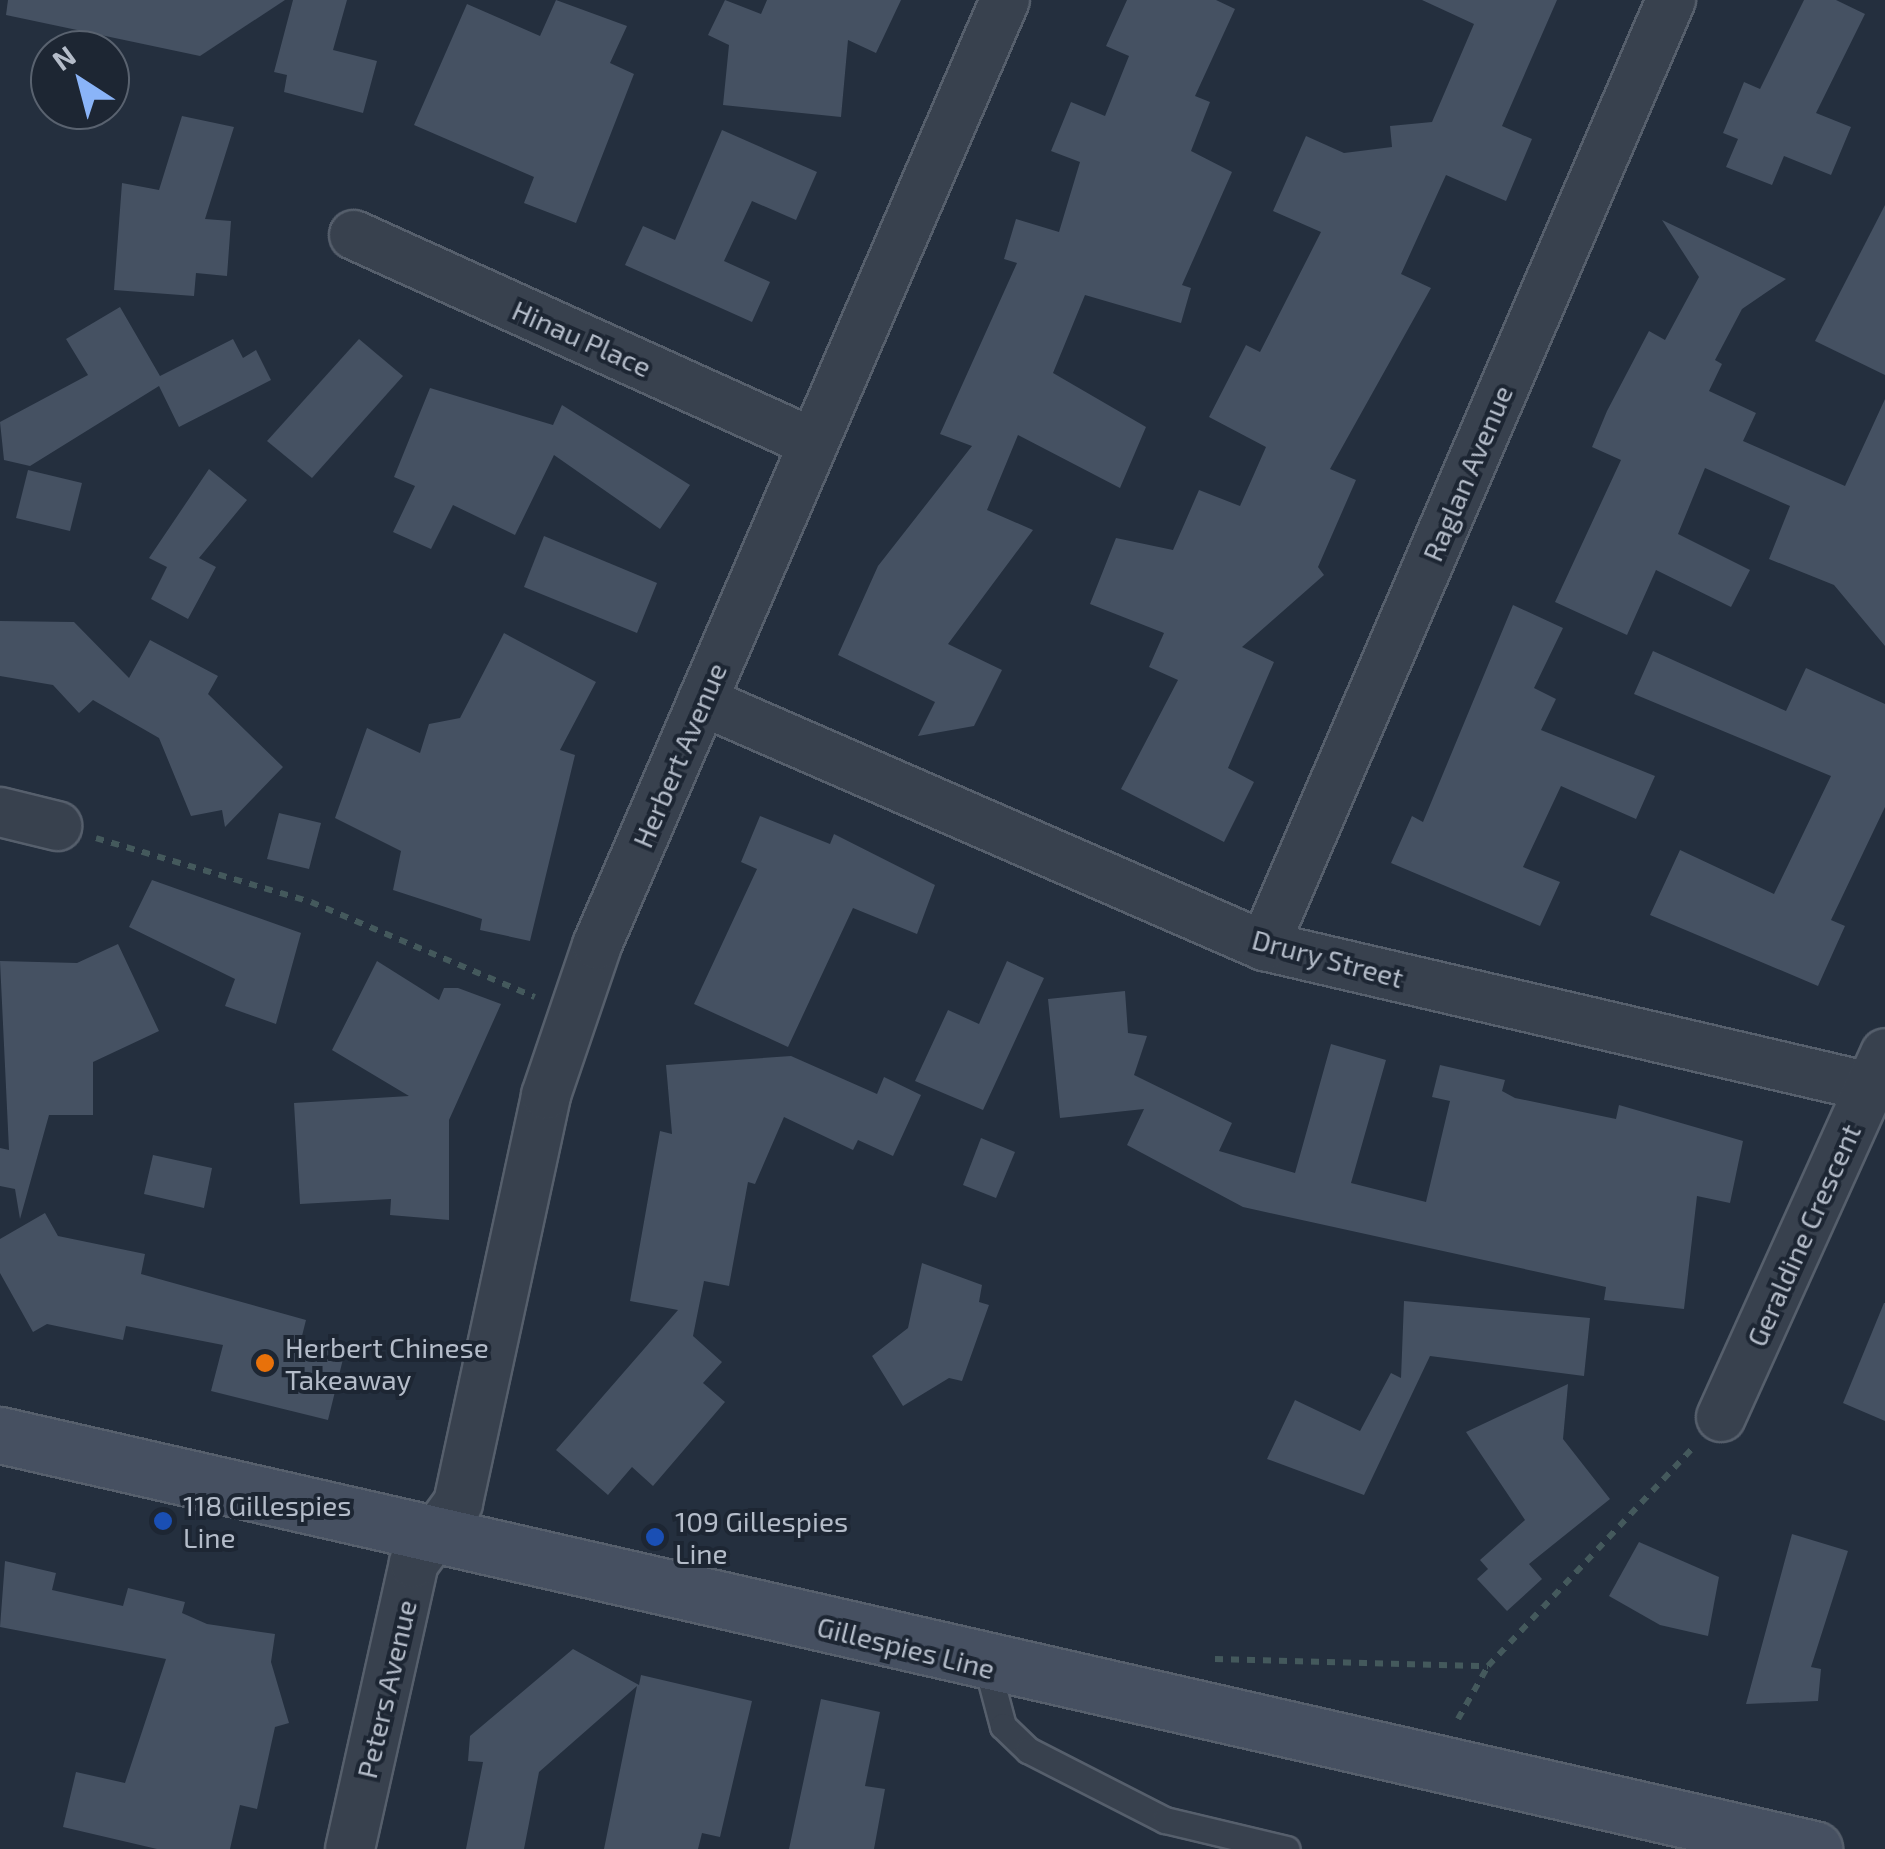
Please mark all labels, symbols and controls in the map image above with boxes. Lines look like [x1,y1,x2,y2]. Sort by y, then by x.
north arrow [30,30,130,130]
text: N [45,38,82,77]
street label: Hinau Place [507,293,657,383]
street label: Raglan Avenue [1415,380,1519,566]
street label: Herbert Avenue [625,657,733,853]
street label: Drury Street [1248,922,1408,994]
street label: Geraldine Crescent [1739,1119,1867,1351]
place label: Herbert Chinese Takeaway [285,1330,489,1396]
marker: Herbert Chinese Takeaway [254,1352,276,1374]
place label: 118 Gillespies Line [183,1488,351,1554]
place label: 109 Gillespies Line [675,1504,848,1570]
marker: 118 Gillespies Line [152,1510,174,1532]
marker: 109 Gillespies Line [644,1526,666,1548]
street label: Peters Avenue [349,1596,423,1782]
street label: Gillespies Line [814,1609,998,1685]

